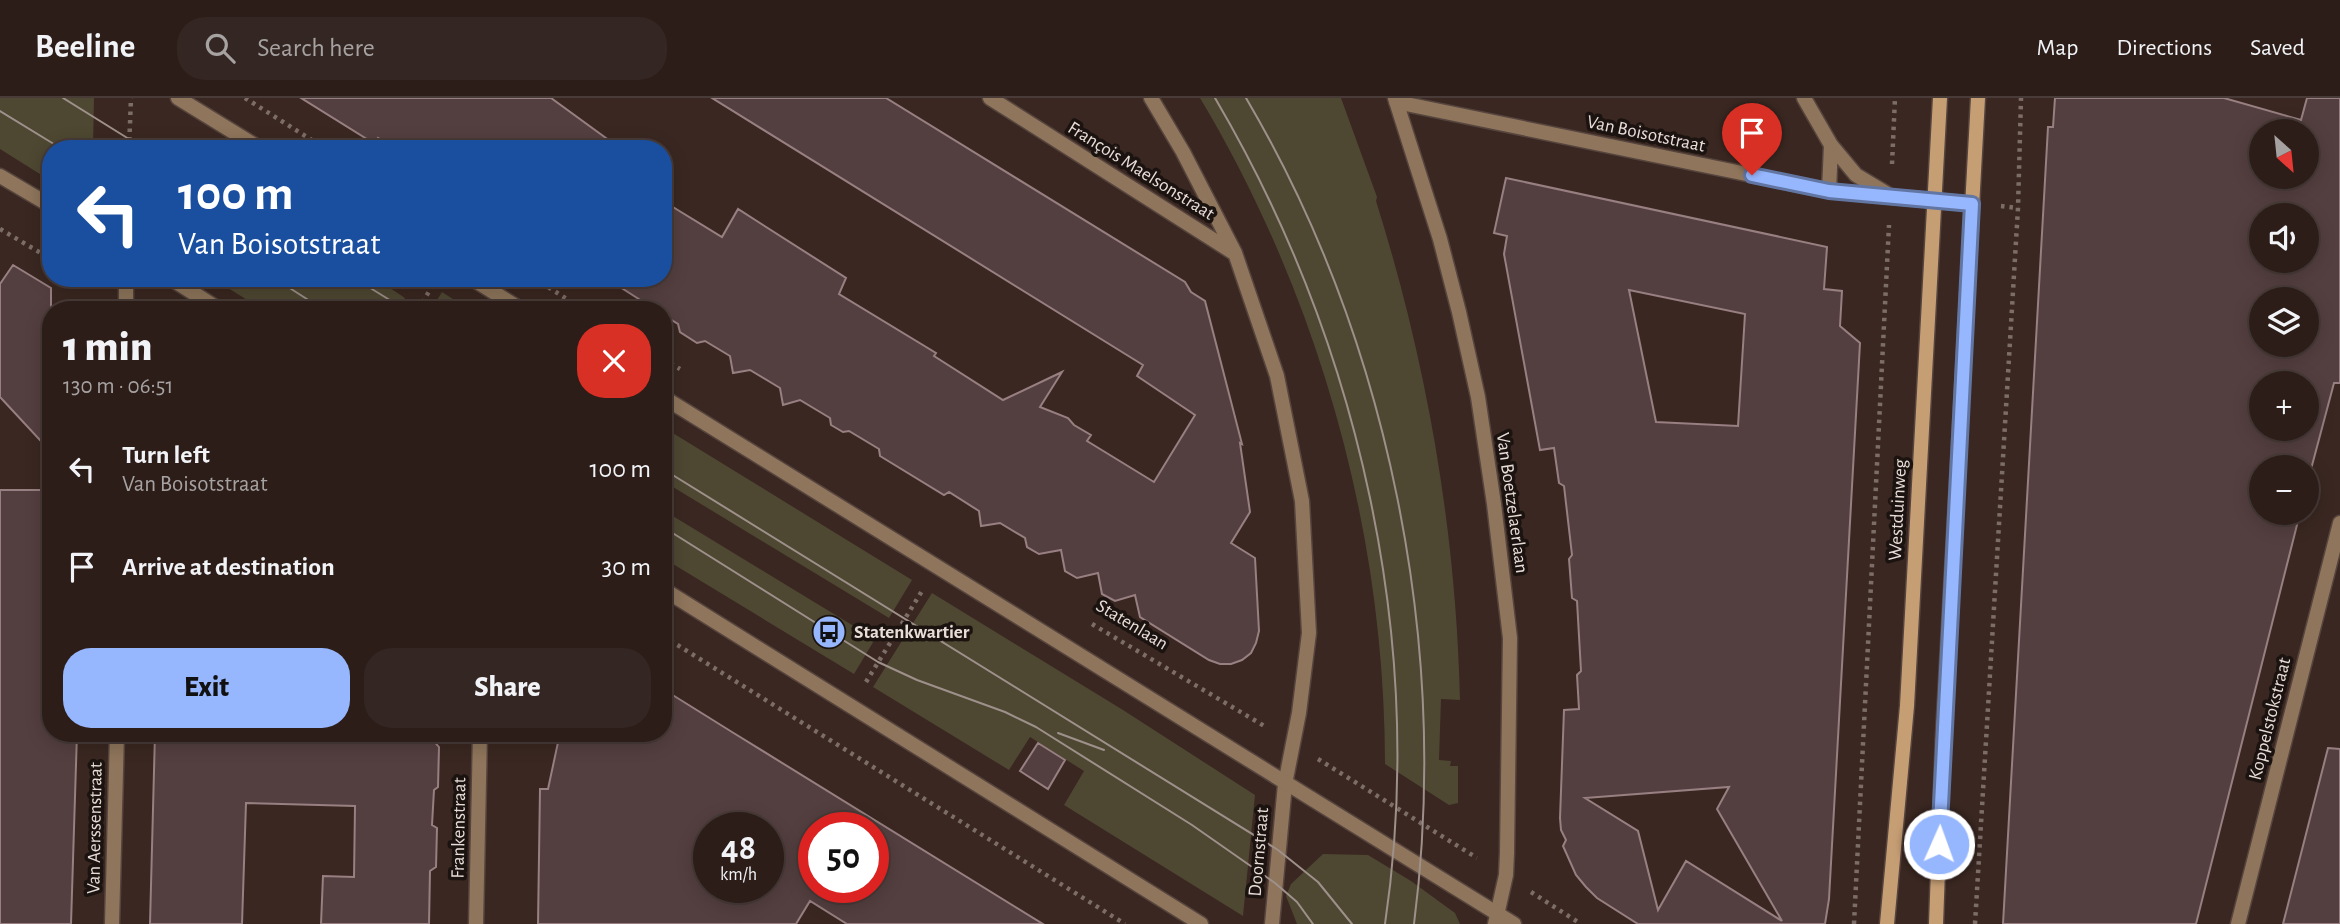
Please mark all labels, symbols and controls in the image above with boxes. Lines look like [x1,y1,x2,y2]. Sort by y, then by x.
search box [177,17,667,80]
icon: search [201,29,239,67]
text: Beeline [35,31,135,64]
text: Search here [257,35,375,61]
text: Map [2036,36,2078,60]
text: Directions [2116,36,2212,60]
text: Saved [2250,36,2305,60]
pin [1722,103,1782,175]
street label: Van Boisotstraat [1585,112,1707,156]
icon: arrive [1733,114,1771,152]
street label: François Maelsonstraat [1064,118,1218,224]
north arrow [2249,119,2319,189]
map controls [2249,119,2319,525]
icon: left [63,168,154,259]
text: 100 m [178,170,294,219]
button: sound [2249,203,2319,273]
text: Van Boisotstraat [178,228,381,260]
button: layers [2249,287,2319,357]
button: close [577,324,651,398]
text: 1 min [63,326,152,368]
button: + [2249,371,2319,441]
text: 130 m · 06:51 [63,375,173,398]
street label: Van Boetzelaerlaan [1493,431,1531,575]
text: Turn left [122,442,210,468]
icon: left [63,450,101,488]
button: − [2249,455,2319,525]
text: 100 m [590,456,651,482]
street label: Westduinweg [1886,458,1910,561]
text: Van Boisotstraat [122,473,268,496]
icon: arrive [63,548,101,586]
text: Arrive at destination [122,554,335,580]
text: 30 m [601,554,651,580]
street label: Statenlaan [1093,596,1171,654]
bus stop icon: Statenkwartier [810,613,848,651]
place label: Statenkwartier [854,623,970,642]
button: Exit [63,648,350,728]
button: Share [364,648,651,728]
street label: Koppelstokstraat [2246,656,2294,782]
street label: Van Aerssenstraat [84,762,106,894]
street label: Frankenstraat [449,777,469,879]
street label: Doornstraat [1246,807,1272,897]
position arrow [1902,807,1976,881]
speed limit sign: 50 [798,812,889,903]
text: 48 [721,831,756,866]
text: km/h [720,866,757,884]

